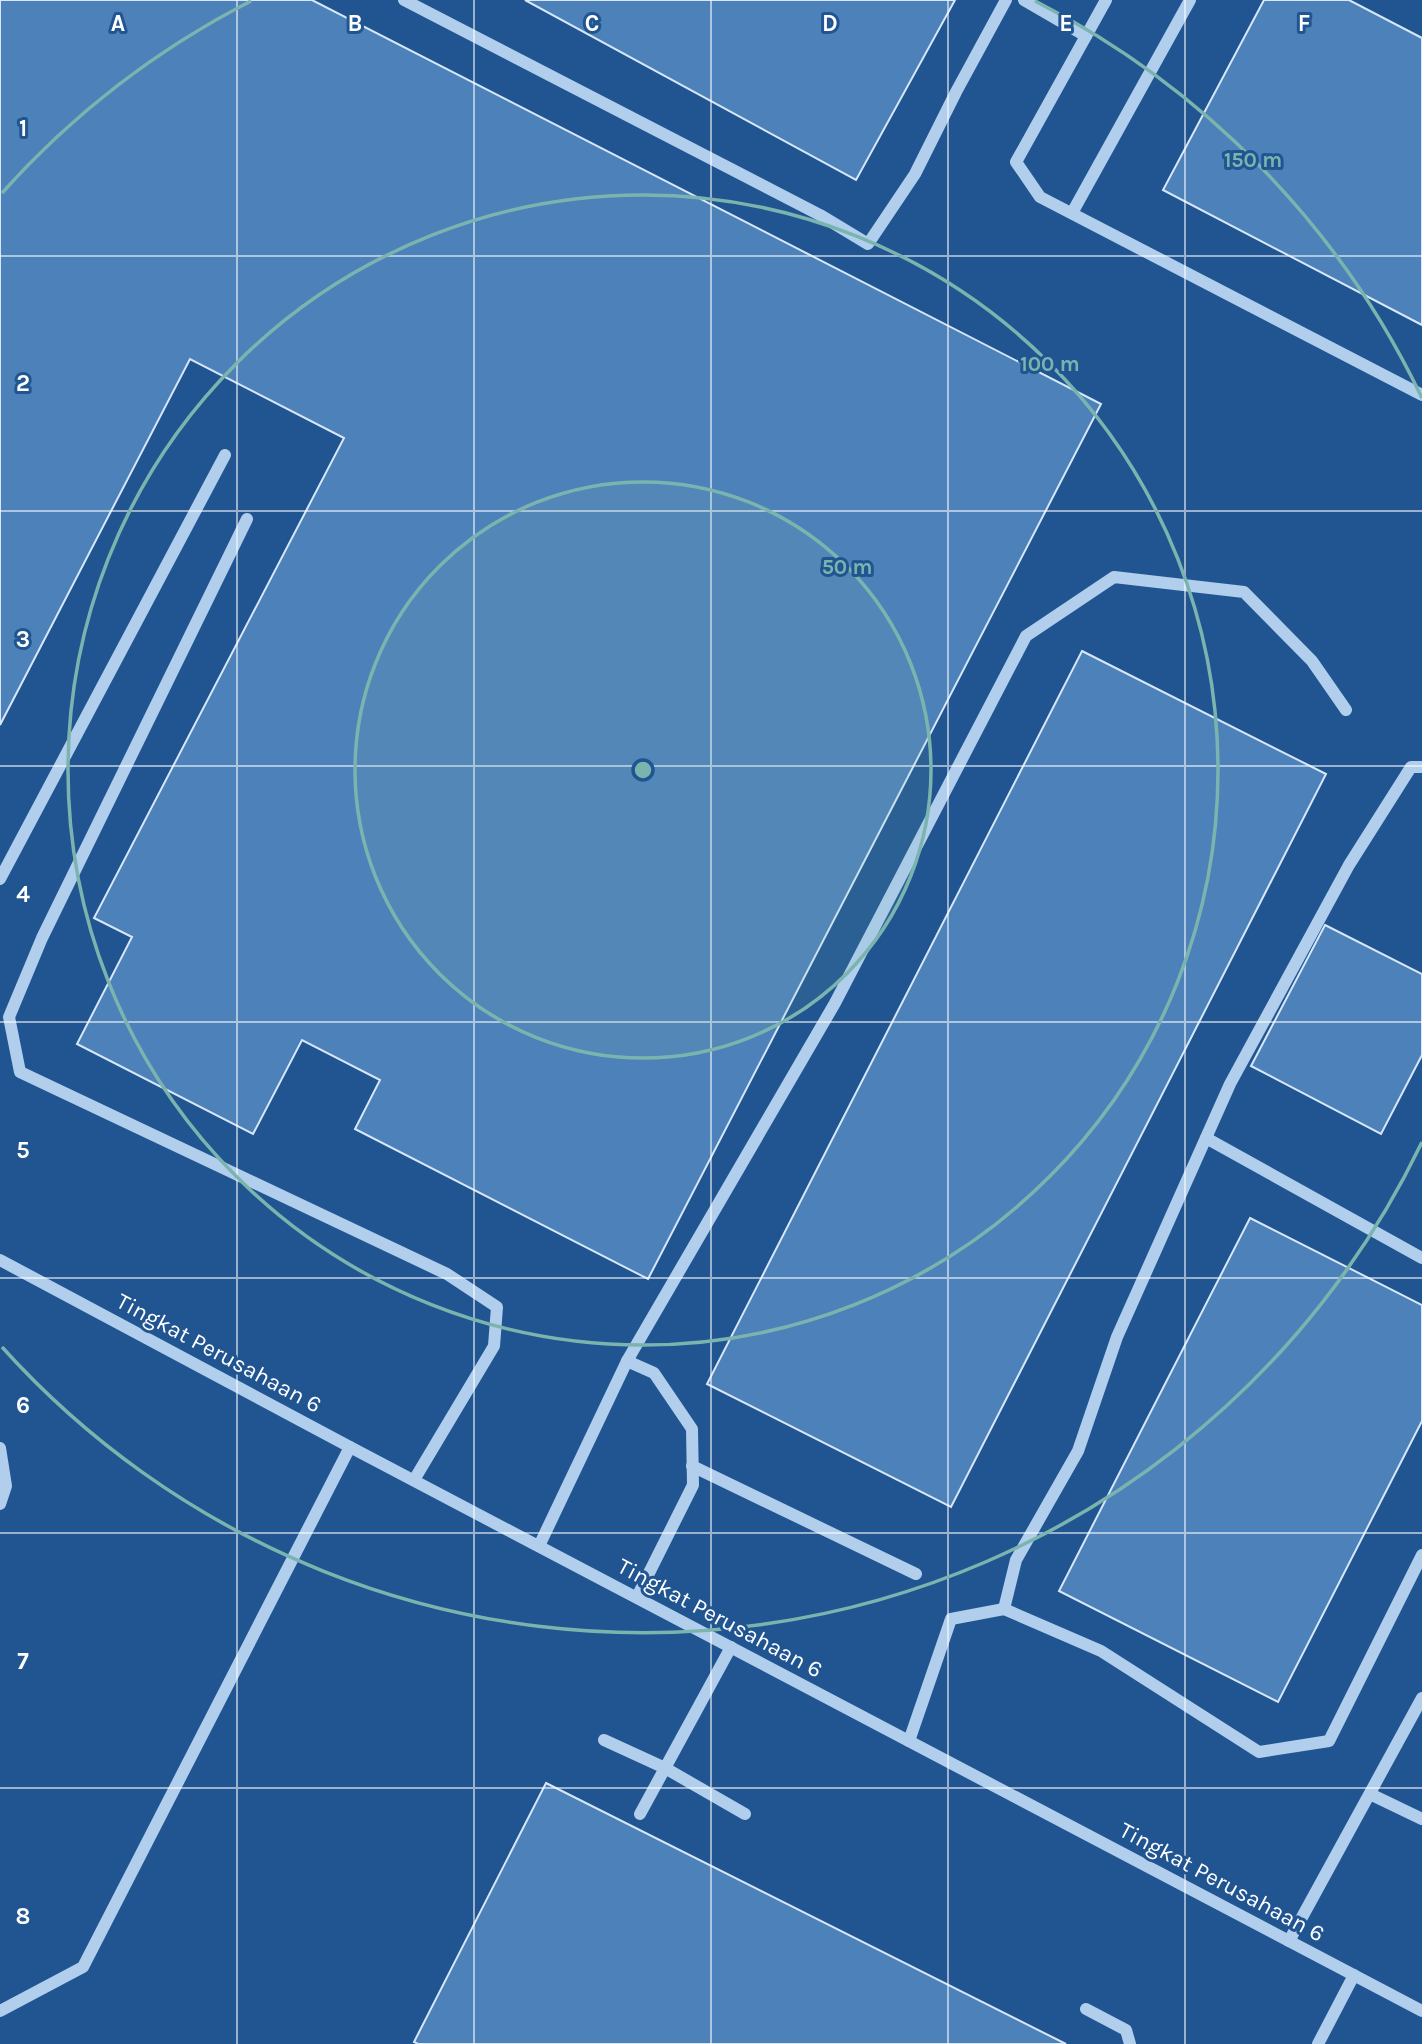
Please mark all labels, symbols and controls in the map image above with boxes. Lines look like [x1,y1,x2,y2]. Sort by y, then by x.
text: A [111,10,125,37]
text: B [348,10,362,37]
text: C [585,10,599,37]
text: D [822,10,838,37]
text: E [1059,10,1073,37]
text: F [1298,10,1310,37]
text: 1 [19,115,27,142]
text: 150 m [1224,148,1282,172]
text: 100 m [1020,352,1080,376]
text: 2 [16,370,30,397]
text: 50 m [822,555,872,579]
text: 3 [16,626,30,653]
centre of rings [631,758,655,782]
text: 4 [16,881,30,908]
text: 5 [16,1137,30,1164]
street label: Tingkat Perusahaan 6 [112,1288,326,1418]
text: 6 [16,1392,30,1419]
street label: Tingkat Perusahaan 6 [613,1553,827,1683]
text: 7 [17,1648,29,1675]
street label: Tingkat Perusahaan 6 [1115,1817,1329,1947]
text: 8 [16,1903,30,1930]

